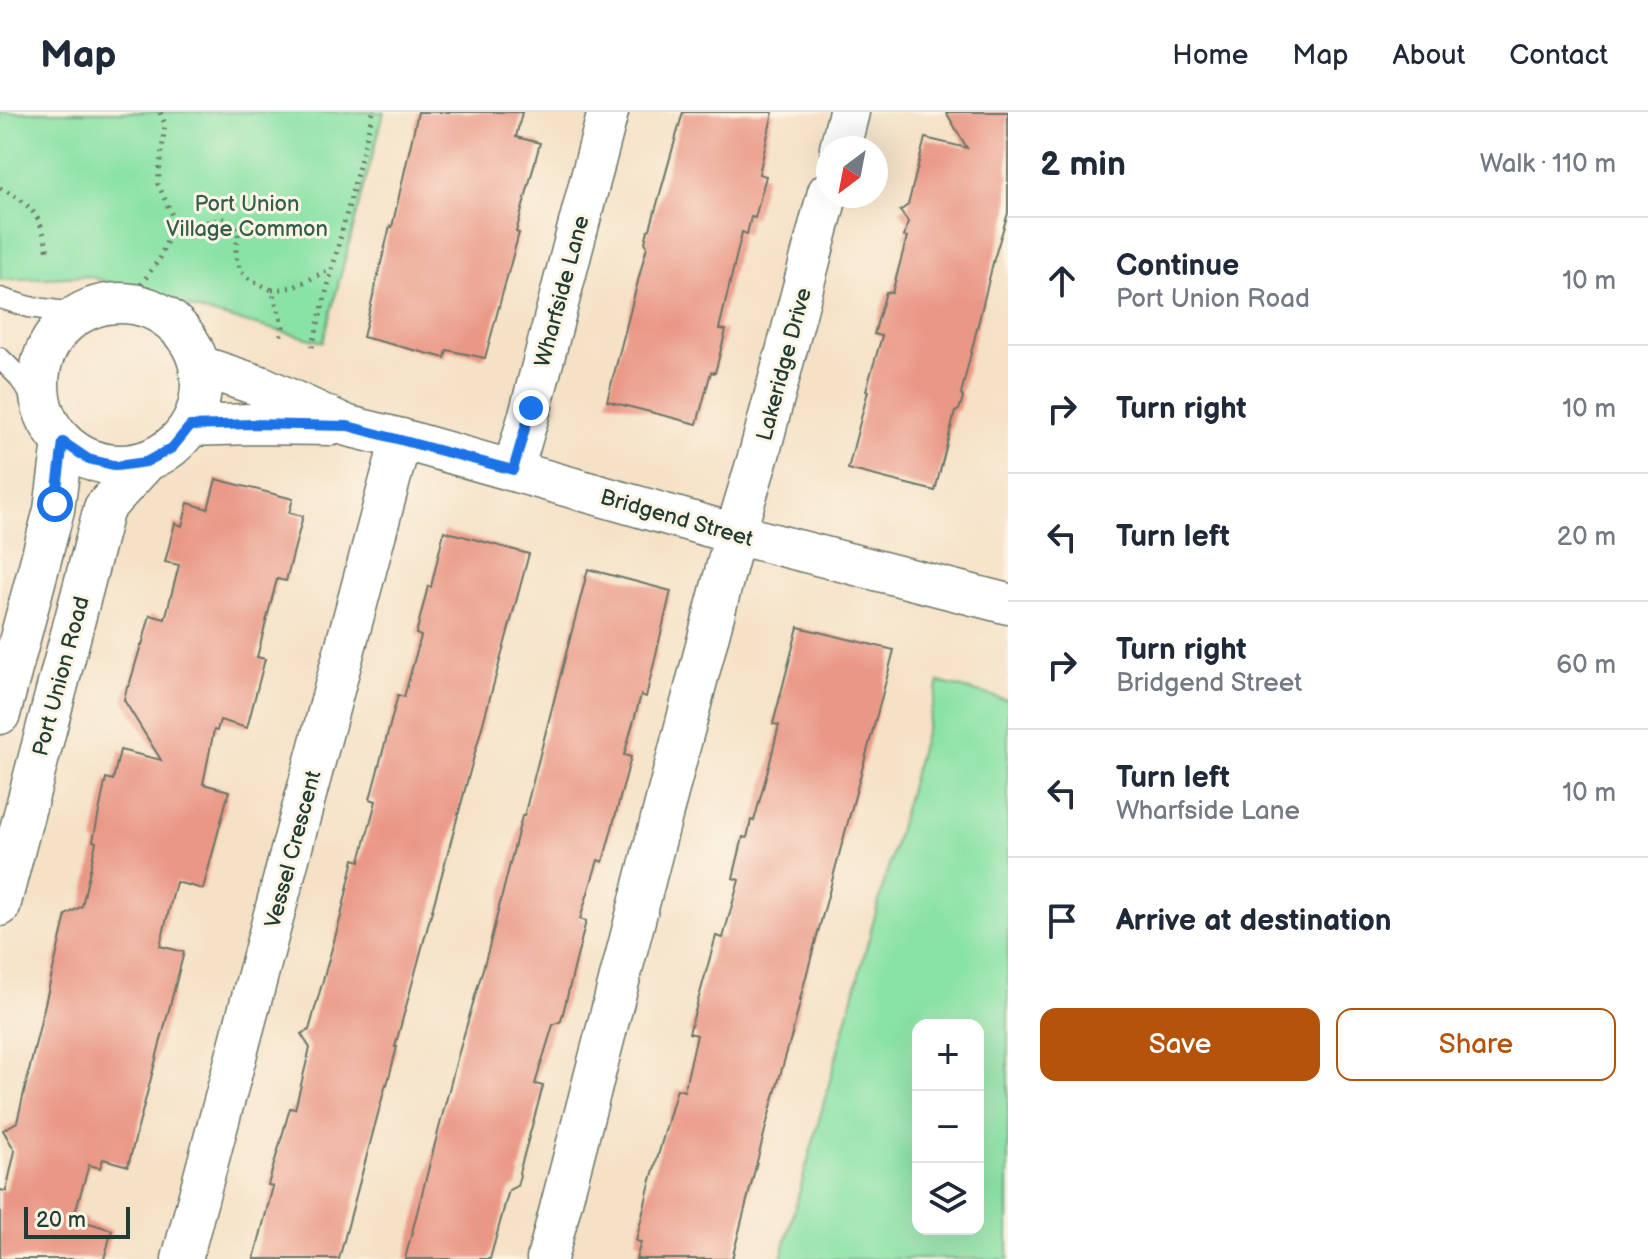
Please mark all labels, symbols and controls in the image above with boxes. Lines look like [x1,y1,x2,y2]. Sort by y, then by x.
text: Map [40,33,116,78]
text: Home [1172,39,1248,72]
text: Map [1292,39,1349,72]
text: About [1393,39,1465,72]
text: Contact [1509,39,1608,72]
north arrow [816,136,888,208]
text: 2 min [1040,144,1126,185]
text: Walk · 110 m [1480,149,1616,180]
park label: Port Union Village Common [166,191,328,243]
street label: Wharfside Lane [529,213,596,370]
text: Continue [1116,248,1239,284]
icon: ahead [1040,259,1084,303]
text: 10 m [1562,266,1616,297]
text: Port Union Road [1116,284,1310,315]
street label: Lakeridge Drive [751,285,818,444]
icon: right [1040,387,1084,431]
route end [513,390,549,426]
text: Turn right [1116,391,1247,427]
text: 10 m [1562,394,1616,425]
street label: Bridgend Street [597,484,756,553]
route start [37,486,73,522]
icon: left [1040,515,1084,559]
text: Turn left [1116,519,1230,555]
text: 20 m [1557,522,1616,553]
street label: Port Union Road [27,594,96,759]
text: Turn right [1116,632,1247,668]
icon: right [1040,643,1084,687]
text: 60 m [1556,650,1616,681]
text: Bridgend Street [1116,668,1302,699]
text: Turn left [1116,760,1230,796]
street label: Vessel Crescent [259,768,327,931]
icon: left [1040,771,1084,815]
text: 10 m [1562,778,1616,809]
text: Wharfside Lane [1116,796,1300,827]
icon: arrive [1040,899,1084,943]
text: Arrive at destination [1116,903,1392,939]
button: Save [1040,1008,1320,1081]
button: Share [1336,1008,1616,1081]
map controls [912,1019,984,1235]
button: + [912,1019,984,1091]
button: − [912,1091,984,1163]
button: layers [912,1163,984,1235]
scale bar [24,1203,130,1239]
text: 20 m [36,1207,86,1234]

